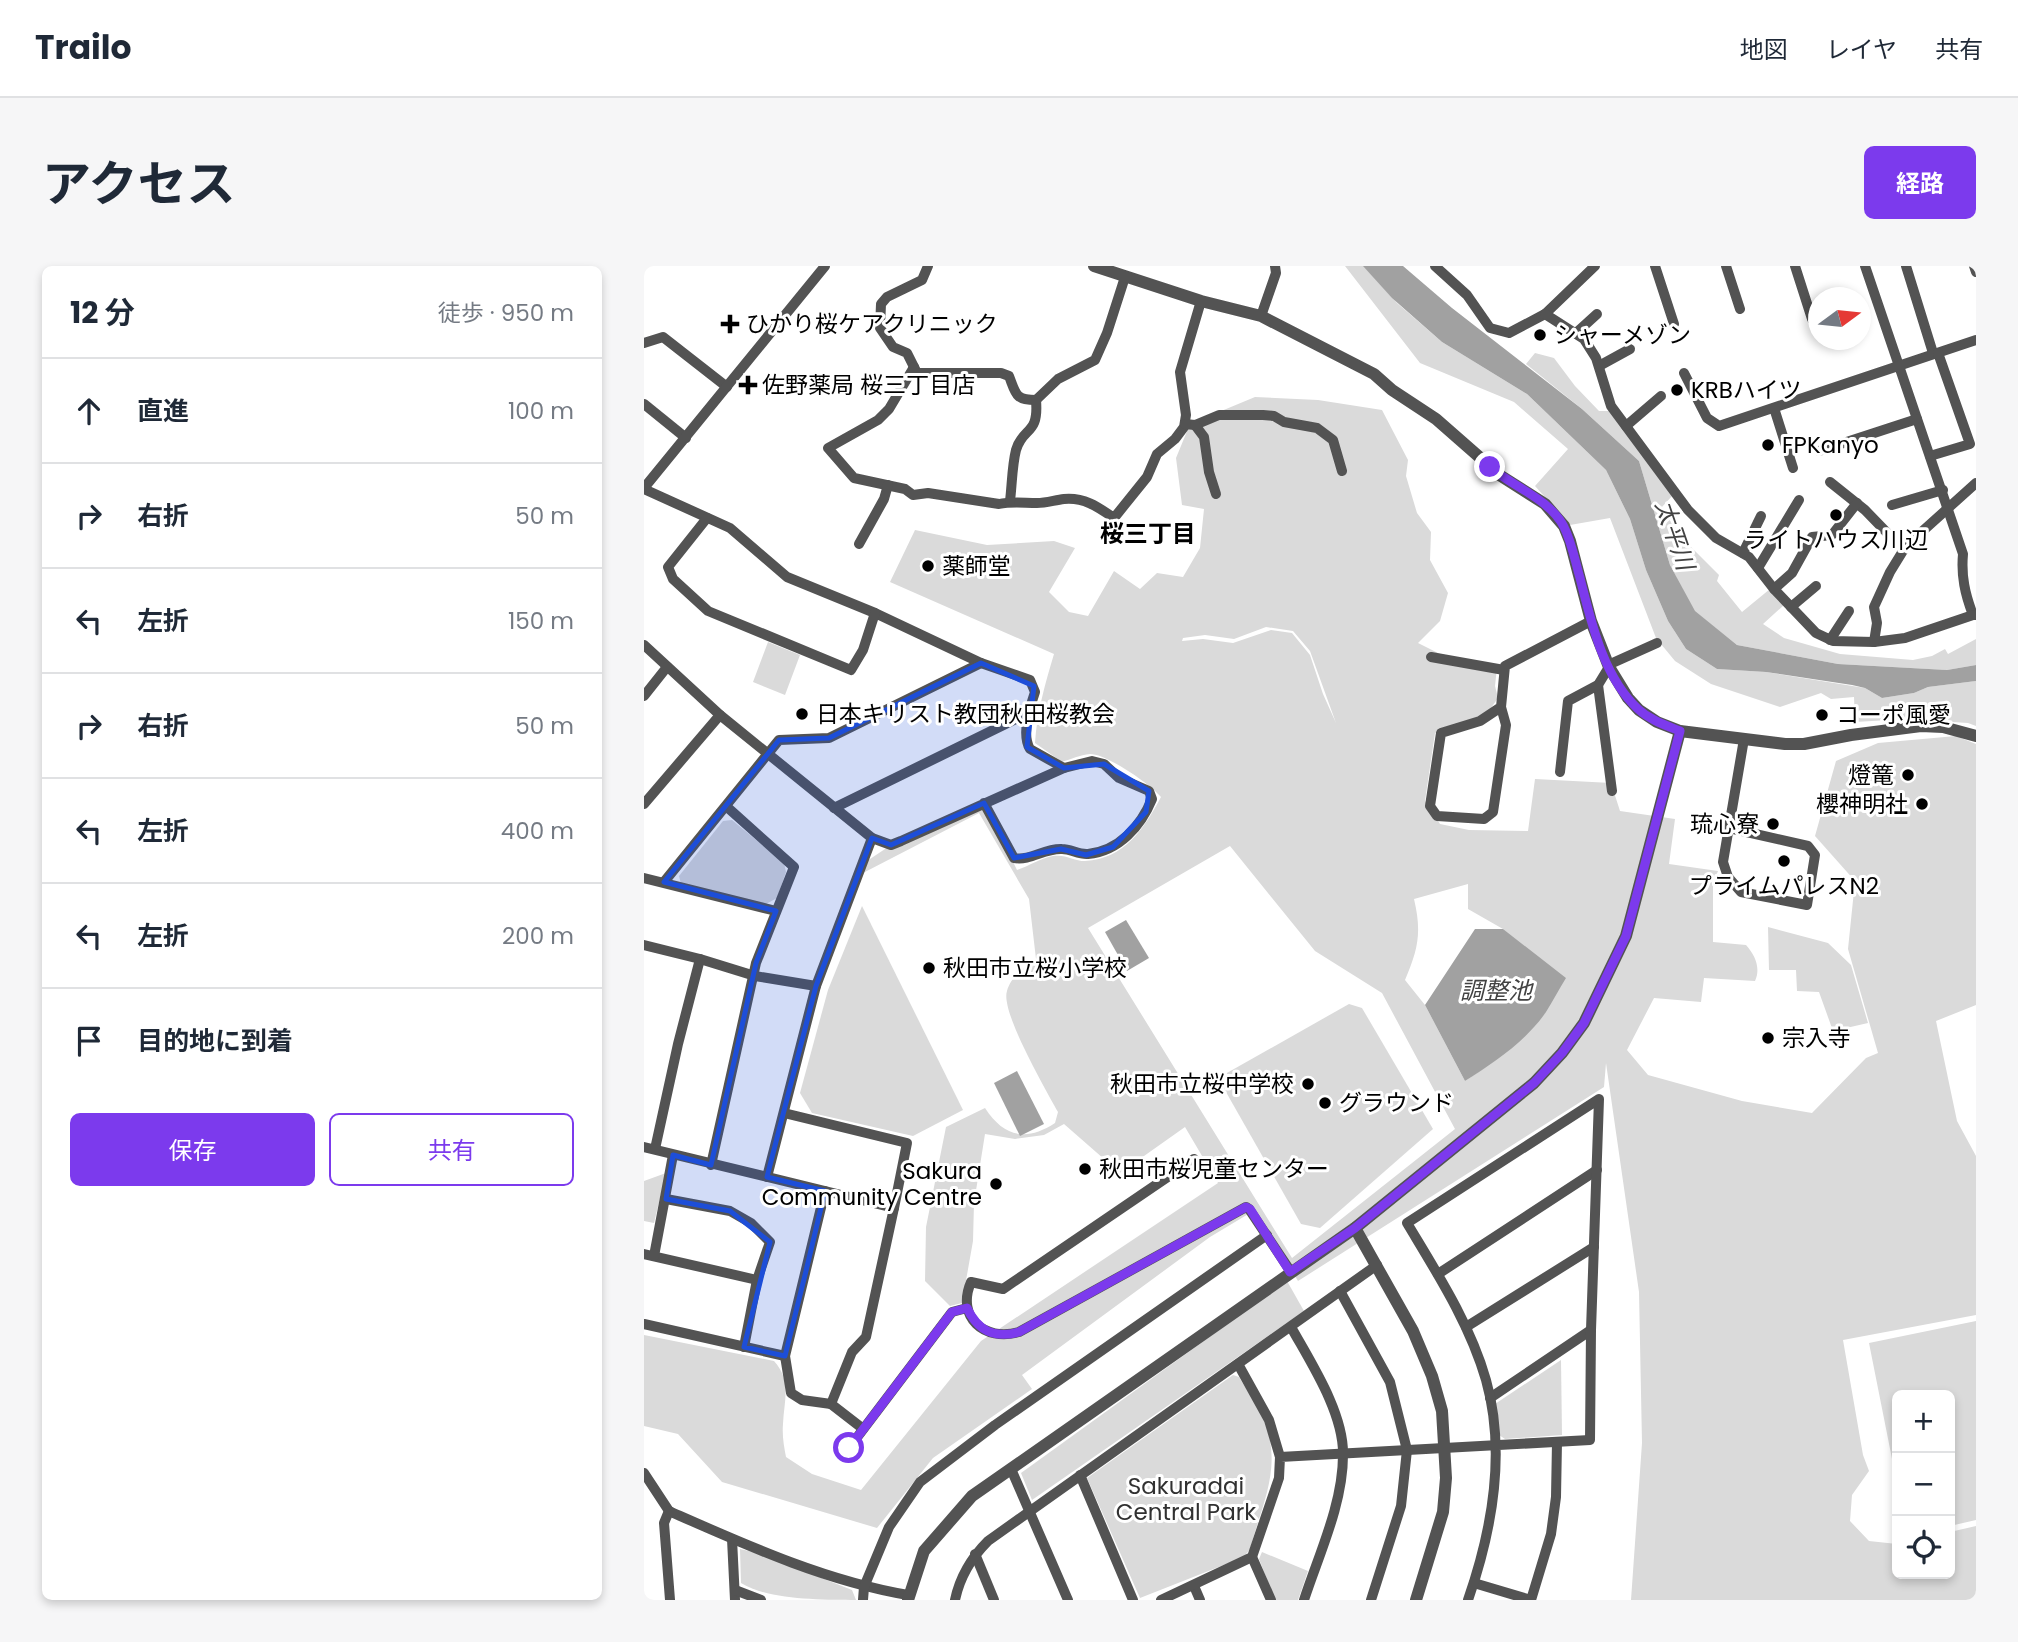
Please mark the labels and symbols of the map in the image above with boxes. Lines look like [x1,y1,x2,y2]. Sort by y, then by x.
north arrow [1808,287,1871,350]
place label: ひかり桜ケアクリニック [746,308,998,340]
marker: ひかり桜ケアクリニック [720,314,740,334]
place label: シャーメゾン [1554,319,1691,351]
marker: シャーメゾン [1532,327,1548,343]
place label: 佐野薬局 桜三丁目店 [762,369,975,401]
place label: KRBハイツ [1691,374,1801,406]
marker: 佐野薬局 桜三丁目店 [740,377,756,393]
marker: KRBハイツ [1669,382,1685,398]
place label: FPKanyo [1782,429,1879,461]
marker: FPKanyo [1760,437,1776,453]
route end [1474,451,1505,482]
water label: 太平川 [1648,496,1703,577]
marker: ライトハウス川辺 [1828,507,1844,523]
district label: 桜三丁目 [1100,517,1196,550]
place label: ライトハウス川辺 [1744,524,1928,556]
place label: 薬師堂 [942,550,1011,582]
marker: 薬師堂 [920,558,936,574]
place label: 日本キリスト教団秋田桜教会 [816,698,1115,730]
place label: コーポ風愛 [1836,699,1951,731]
marker: 日本キリスト教団秋田桜教会 [794,706,810,722]
marker: コーポ風愛 [1814,707,1830,723]
place label: 燈篭 [1848,759,1894,791]
marker: 燈篭 [1900,767,1916,783]
place label: 櫻神明社 [1816,788,1908,820]
marker: 櫻神明社 [1914,796,1930,812]
place label: 琉心寮 [1690,808,1759,840]
marker: 琉心寮 [1765,816,1781,832]
marker: プライムパレスN2 [1776,853,1792,869]
place label: プライムパレスN2 [1689,870,1879,902]
place label: 秋田市立桜小学校 [943,952,1127,984]
marker: 秋田市立桜小学校 [921,960,937,976]
water label: 調整池 [1460,974,1534,1007]
place label: 宗入寺 [1782,1022,1851,1054]
marker: 宗入寺 [1760,1030,1776,1046]
place label: 秋田市立桜中学校 [1110,1068,1294,1100]
marker: 秋田市立桜中学校 [1300,1076,1316,1092]
place label: グラウンド [1339,1087,1454,1119]
marker: グラウンド [1317,1095,1333,1111]
place label: 秋田市桜児童センター [1099,1153,1329,1185]
place label: Sakura Community Centre [762,1155,982,1213]
marker: 秋田市桜児童センター [1077,1161,1093,1177]
marker: Sakura Community Centre [988,1176,1004,1192]
route start [833,1432,864,1463]
park label: Sakuradai Central Park [1116,1470,1256,1528]

